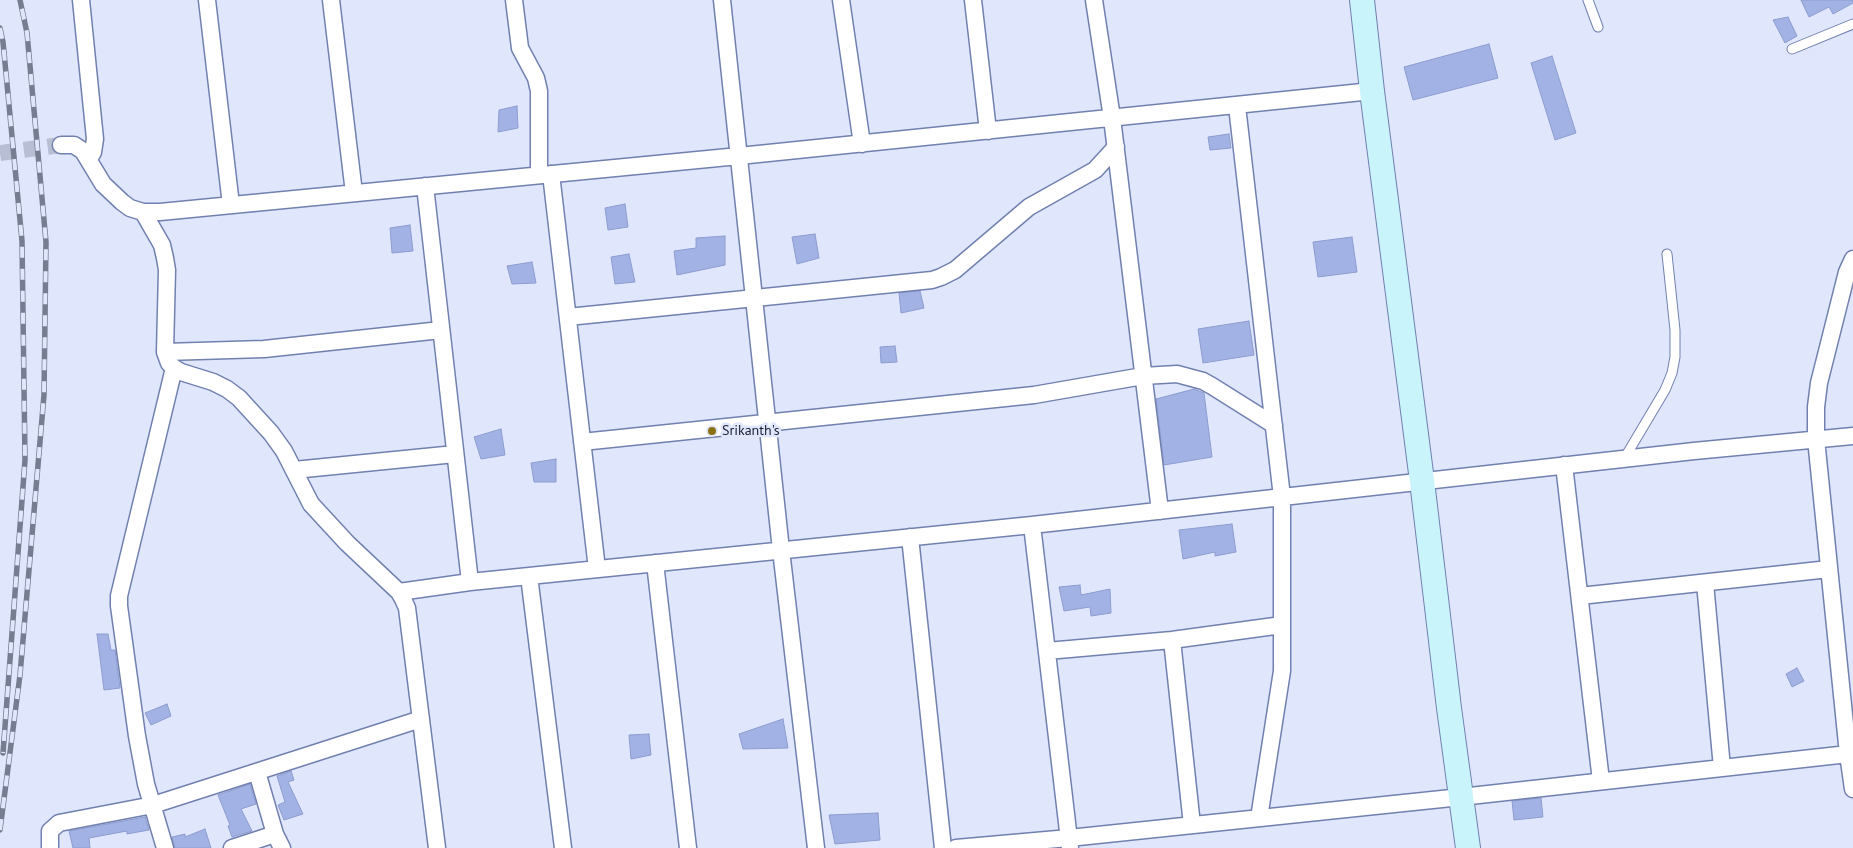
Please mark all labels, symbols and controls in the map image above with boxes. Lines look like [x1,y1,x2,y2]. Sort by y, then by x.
place label: Srikanth's [722,423,780,439]
marker: Srikanth's [706,425,718,437]

